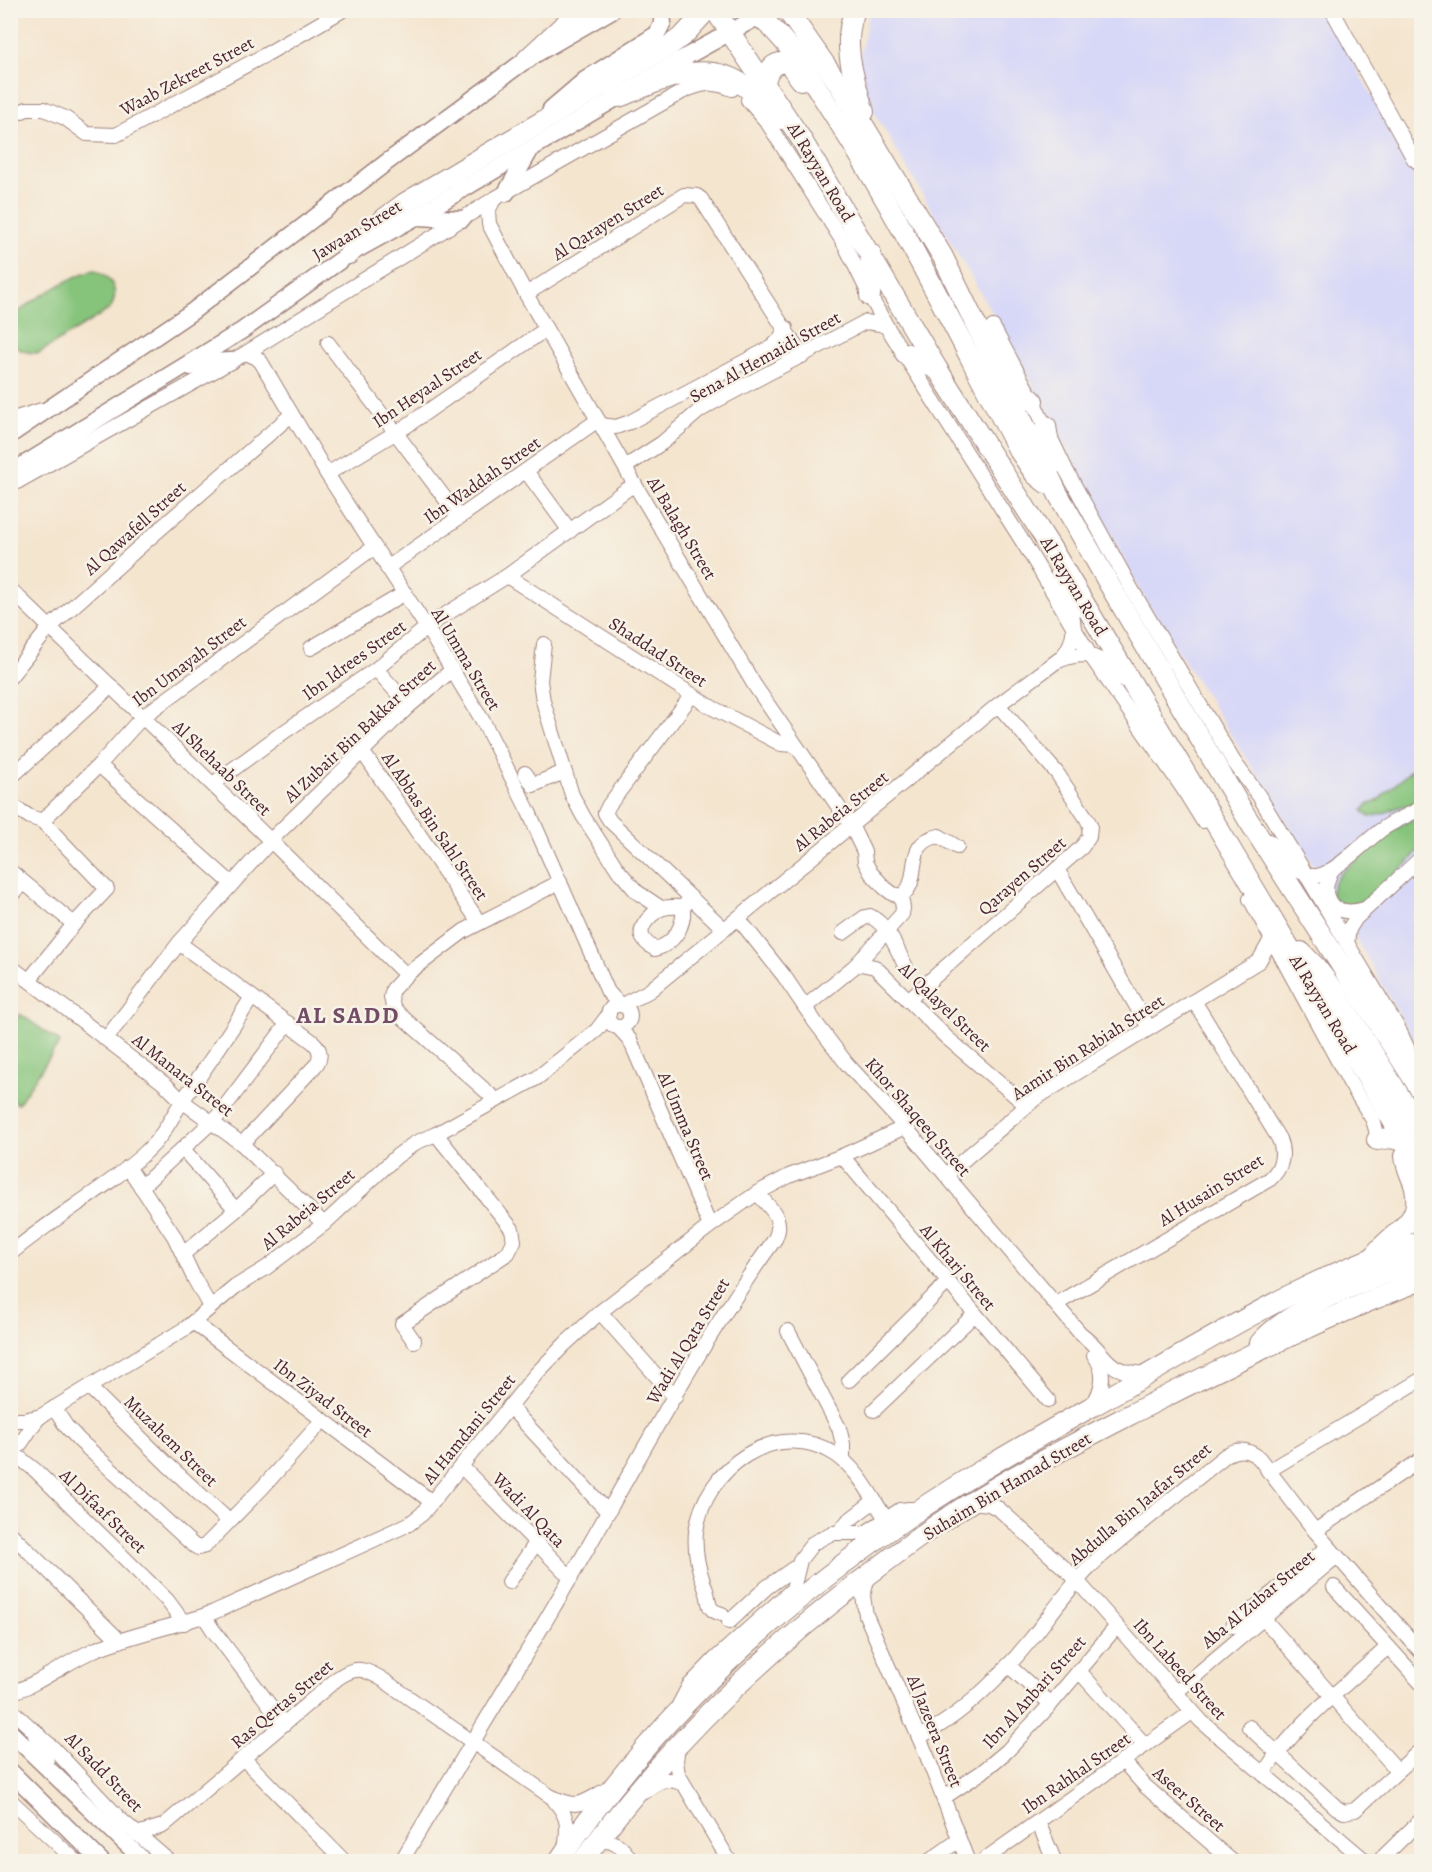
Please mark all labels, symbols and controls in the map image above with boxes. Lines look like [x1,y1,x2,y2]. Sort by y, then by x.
street label: Waab Zekreet Street [115,31,258,122]
street label: Al Rayyan Road [781,117,860,226]
street label: Al Qarayen Street [547,178,668,266]
street label: Jawaan Street [308,194,406,266]
street label: Sena Al Hemaidi Street [685,305,845,409]
street label: Ibn Heyaal Street [368,342,486,433]
street label: Ibn Waddah Street [419,431,545,529]
street label: Al Balagh Street [641,471,722,584]
street label: Al Qawafell Street [78,476,191,581]
street label: Al Rayyan Road [1034,531,1113,640]
street label: Al Umma Street [425,602,506,715]
street label: Ibn Umayah Street [127,610,251,712]
street label: Shaddad Street [604,611,712,693]
street label: Ibn Idrees Street [297,614,411,706]
street label: Al Zubair Bin Bakkar Street [278,654,441,809]
street label: Al Shehaab Street [167,714,277,821]
street label: Al Abbas Bin Sahl Street [376,746,494,905]
street label: Al Rabeia Street [788,765,894,857]
street label: Qarayen Street [973,831,1071,921]
street label: Al Rayyan Road [1283,949,1362,1058]
street label: Al Qalayel Street [893,956,996,1057]
street label: Aamir Bin Rabiah Street [1006,989,1169,1106]
district label: AL SADD [295,999,400,1031]
street label: Al Manara Street [126,1027,239,1122]
street label: Khor Shaqeeq Street [860,1052,976,1182]
street label: Al Umma Street [652,1067,720,1184]
street label: Al Husain Street [1153,1148,1268,1232]
street label: Al Rabeia Street [255,1163,360,1256]
street label: Al Kharj Street [914,1218,1001,1316]
street label: Wadi Al Qata Street [640,1273,735,1409]
street label: Ibn Ziyad Street [269,1353,377,1443]
street label: Al Hamdani Street [416,1369,521,1490]
street label: Muzahem Street [119,1390,223,1492]
street label: Suhaim Bin Hamad Street [918,1426,1096,1546]
street label: Abdulla Bin Jaafar Street [1063,1437,1217,1572]
street label: Al Difaaf Street [54,1463,152,1559]
street label: Wadi Al Qata [487,1467,571,1553]
street label: Aba Al Zubar Street [1195,1544,1320,1654]
street label: Ibn Labeed Street [1128,1613,1232,1725]
street label: Ibn Al Anbari Street [977,1630,1091,1754]
street label: Ras Qertas Street [226,1654,338,1754]
street label: Al Jazeera Street [901,1670,968,1791]
street label: Al Sadd Street [59,1726,148,1817]
street label: Ibn Rahhal Street [1017,1726,1135,1820]
street label: Aseer Street [1147,1760,1230,1837]

